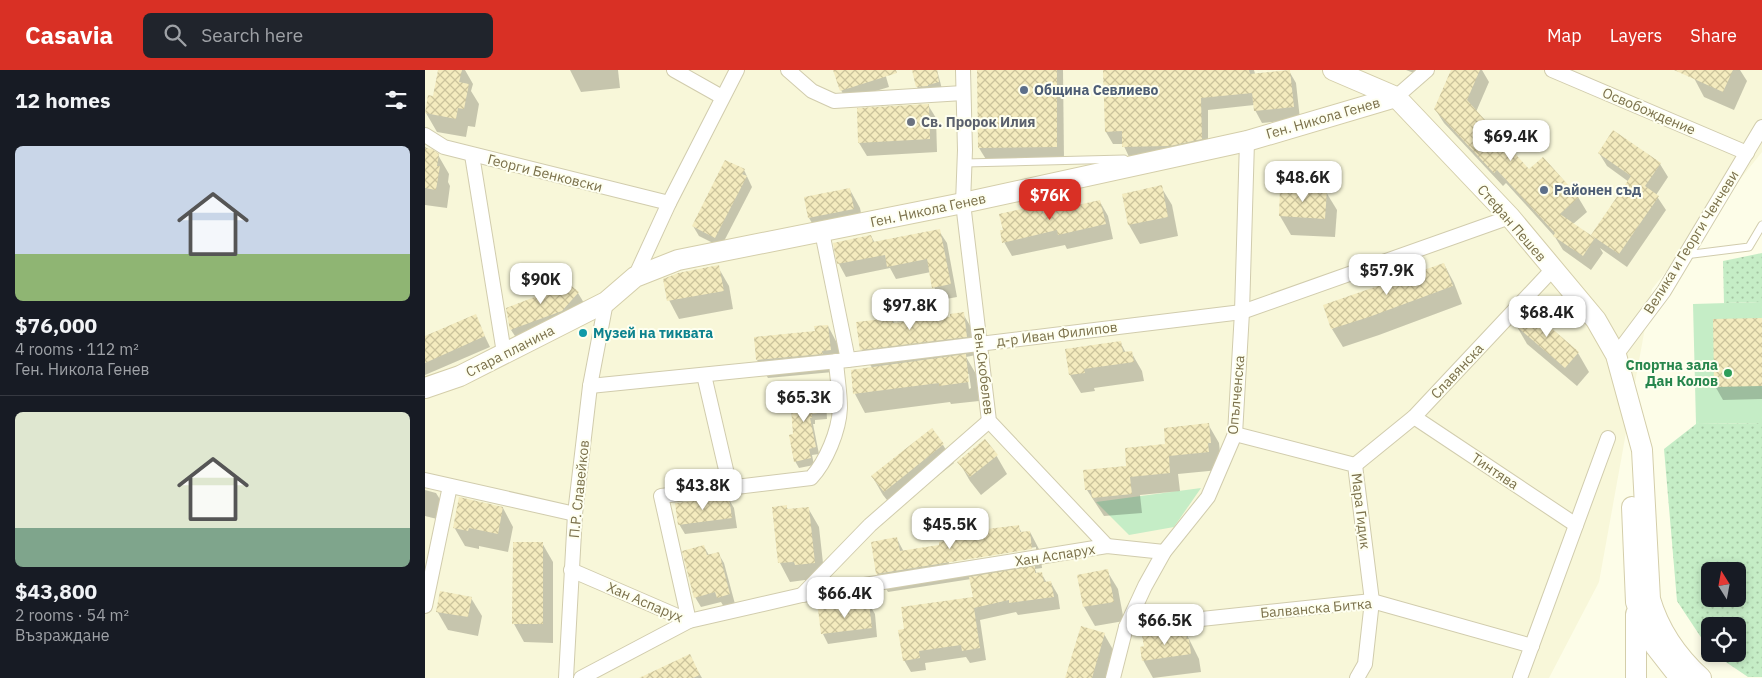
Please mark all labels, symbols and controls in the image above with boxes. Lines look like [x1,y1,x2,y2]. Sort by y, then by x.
search box [143,13,493,58]
text: Casavia [25,19,113,51]
icon: search [161,21,189,49]
text: Search here [201,23,303,47]
text: Map [1547,24,1582,47]
text: Layers [1610,24,1662,47]
text: Share [1690,24,1737,47]
place label: Община Севлиево [1034,81,1159,99]
street label: Освобождение [1600,83,1699,139]
marker: Община Севлиево [1018,84,1030,96]
text: 12 homes [15,86,111,114]
icon: filters [382,86,410,114]
street label: Ген. Никола Генев [1264,93,1382,143]
place label: Св. Пророк Илия [921,113,1035,131]
marker: Св. Пророк Илия [905,116,917,128]
pin: $69.4K [1470,119,1552,162]
text: $69.4K [1484,126,1538,146]
street label: Георги Бенковски [486,150,604,196]
pin: $48.6K [1262,160,1344,203]
text: $48.6K [1276,167,1330,187]
street label: Велика и Георги Ченчеви [1639,167,1743,317]
pin: $76K [1020,178,1080,221]
icon: home [168,179,258,269]
street label: Стефан Пешев [1474,181,1550,265]
place label: Районен съд [1554,181,1641,199]
marker: Районен съд [1538,184,1550,196]
text: $76K [1030,185,1070,205]
street label: Ген. Никола Генев [869,189,987,231]
pin: $57.9K [1346,254,1428,296]
text: $57.9K [1360,260,1414,280]
pin: $90K [511,262,571,305]
text: $90K [521,269,561,289]
pin: $97.8K [869,288,951,331]
text: $97.8K [883,295,937,315]
pin: $68.4K [1506,296,1588,338]
text: $68.4K [1520,302,1574,322]
text: $76,000 [15,311,97,339]
street label: д-р Иван Филипов [996,318,1118,350]
street label: Стара планина [463,321,558,381]
place label: Музей на тиквата [593,324,713,342]
street label: Ген.Скобелев [970,326,998,416]
marker: Музей на тиквата [577,327,589,339]
text: 4 rooms · 112 m² [15,339,139,359]
street label: Славянска [1427,339,1488,403]
street label: Опълченска [1224,354,1248,435]
place label: Спортна зала Дан Колов [1626,356,1718,390]
text: Ген. Никола Генев [15,359,150,379]
marker: Спортна зала Дан Колов [1722,367,1734,379]
pin: $65.3K [763,380,845,423]
text: $65.3K [777,387,831,407]
street label: П.Р. Славейков [565,439,593,539]
icon: home [168,444,258,534]
street label: Тинтява [1468,449,1522,494]
pin: $43.8K [662,468,744,511]
street label: Мара Гидик [1347,472,1375,550]
text: $43.8K [676,475,730,495]
pin: $45.5K [909,508,991,550]
text: $45.5K [923,514,977,534]
street label: Хан Аспарух [1014,540,1096,570]
north arrow [1701,562,1746,608]
map controls [1701,562,1746,662]
pin: $66.4K [804,576,886,619]
text: $43,800 [15,577,97,605]
street label: Хан Аспарух [604,578,686,626]
text: $66.4K [818,583,872,603]
street label: Балванска Битка [1259,594,1373,622]
pin: $66.5K [1124,604,1206,646]
text: 2 rooms · 54 m² [15,605,129,625]
text: $66.5K [1138,610,1192,630]
button: locate [1701,617,1746,662]
text: Възраждане [15,625,110,645]

